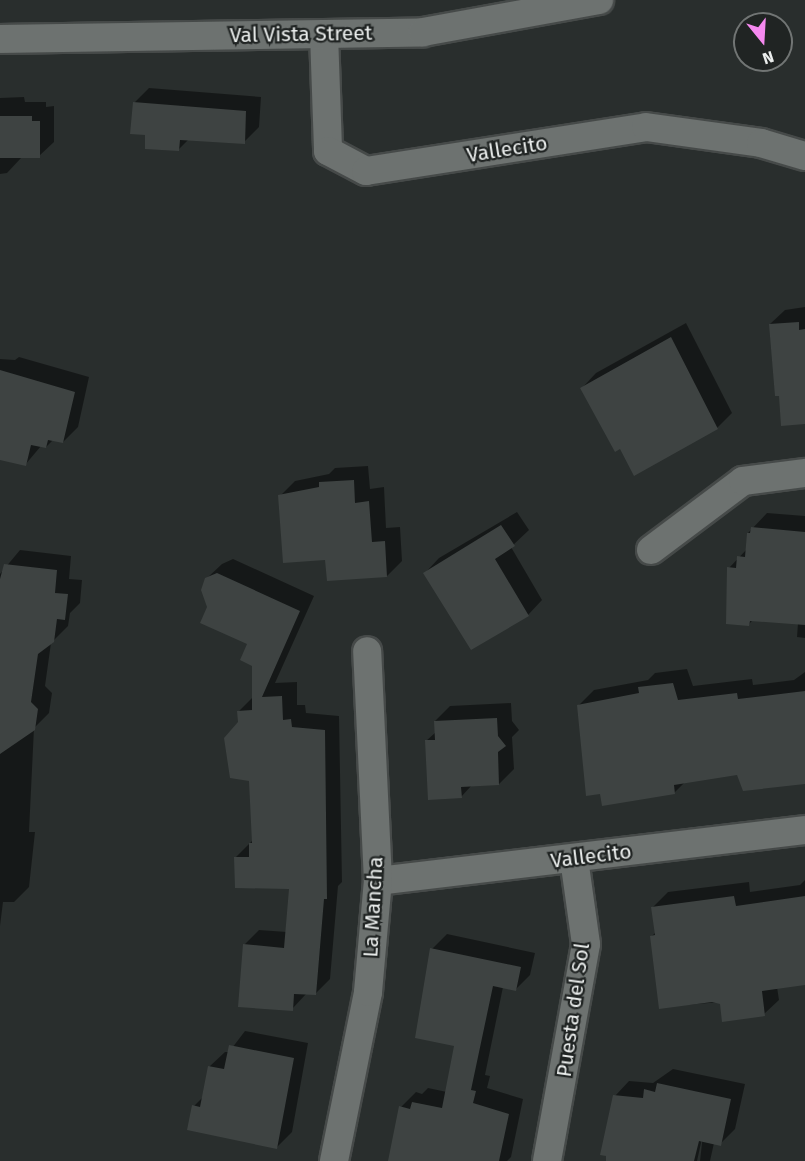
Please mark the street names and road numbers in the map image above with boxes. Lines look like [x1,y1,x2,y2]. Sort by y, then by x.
street label: Val Vista Street [230,20,372,48]
street label: Vallecito [465,130,549,168]
street label: Vallecito [549,839,633,873]
street label: La Mancha [358,856,388,958]
street label: Puesta del Sol [551,941,595,1079]

